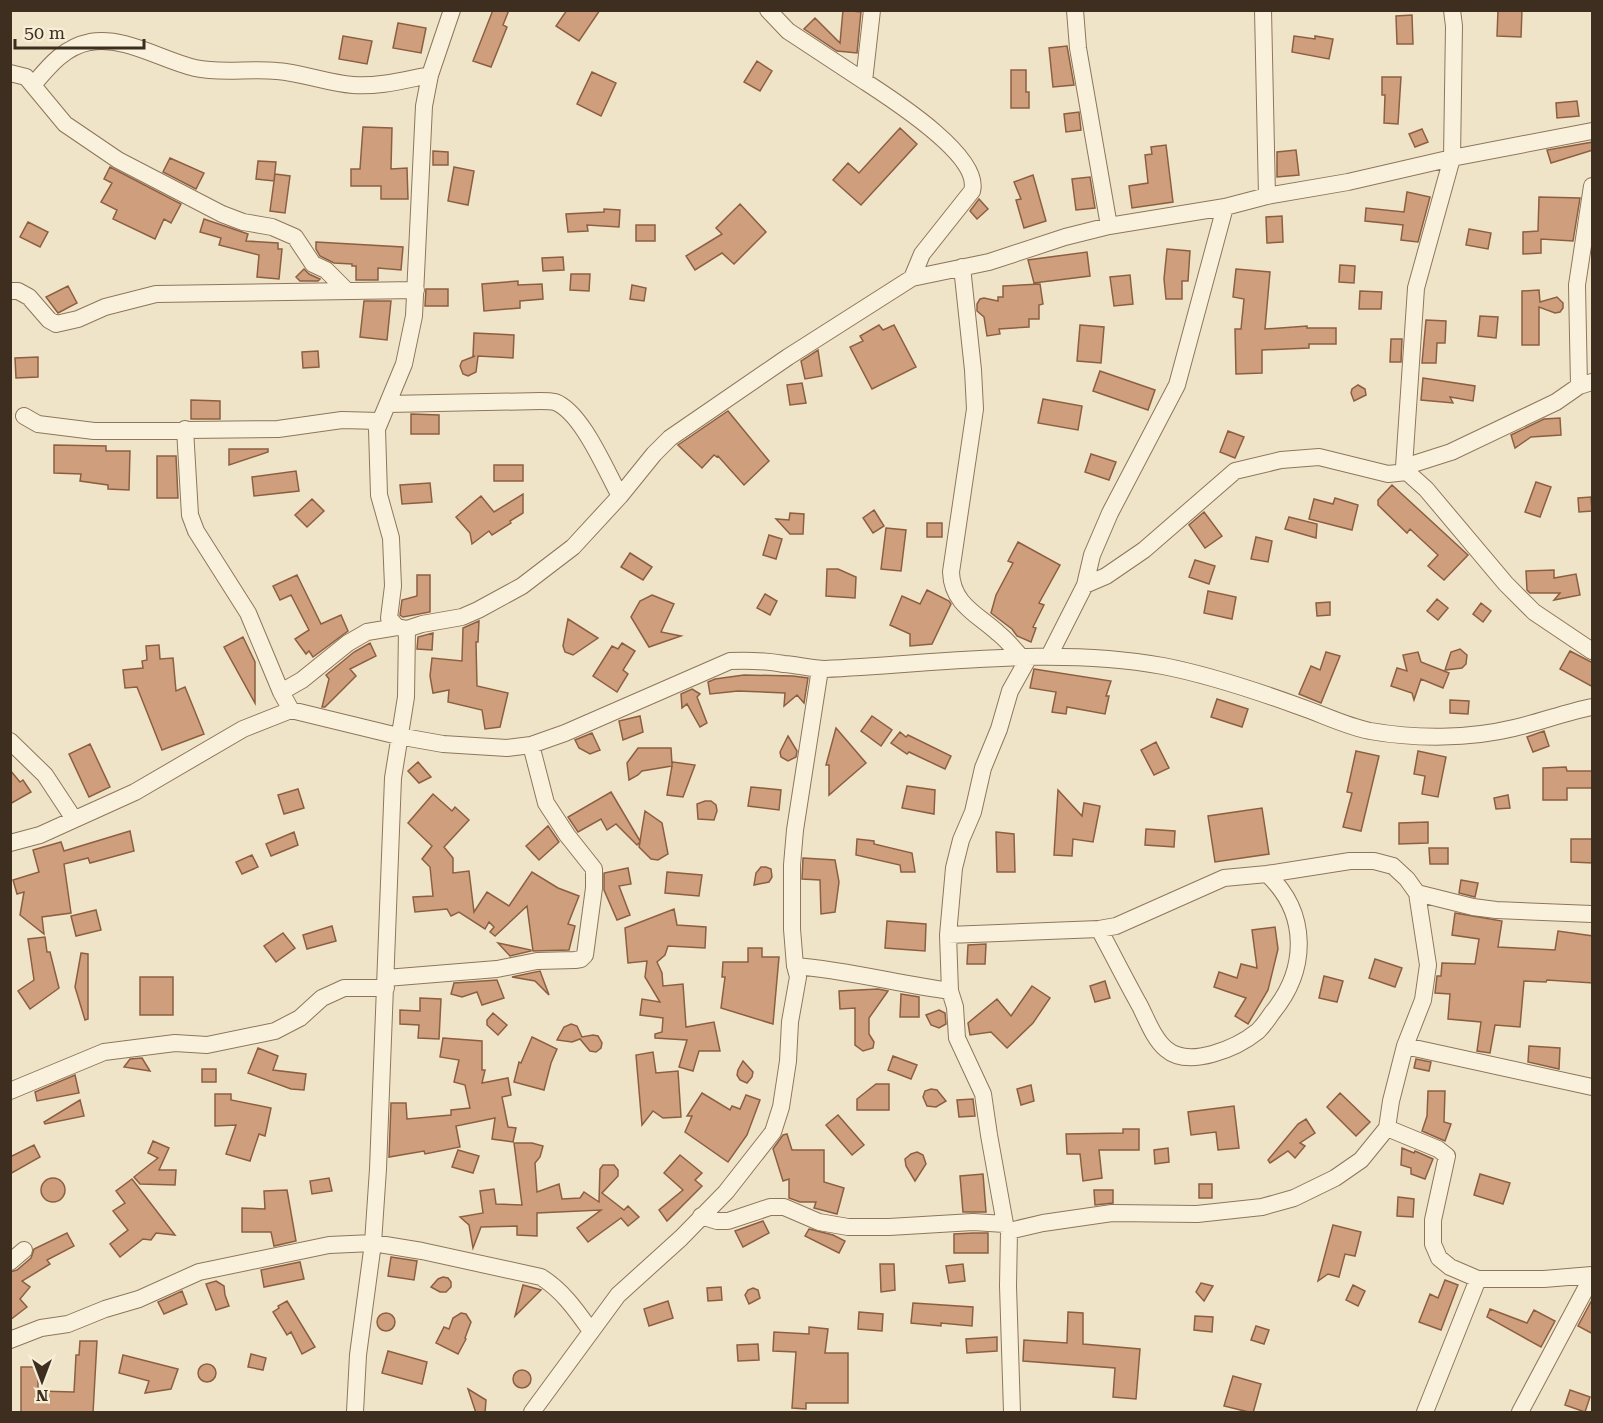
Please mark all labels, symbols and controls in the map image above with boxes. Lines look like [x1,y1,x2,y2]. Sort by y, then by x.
scale bar [15,12,144,50]
text: 50 m [24,22,65,43]
north arrow [12,1351,72,1411]
text: N [36,1386,48,1405]

